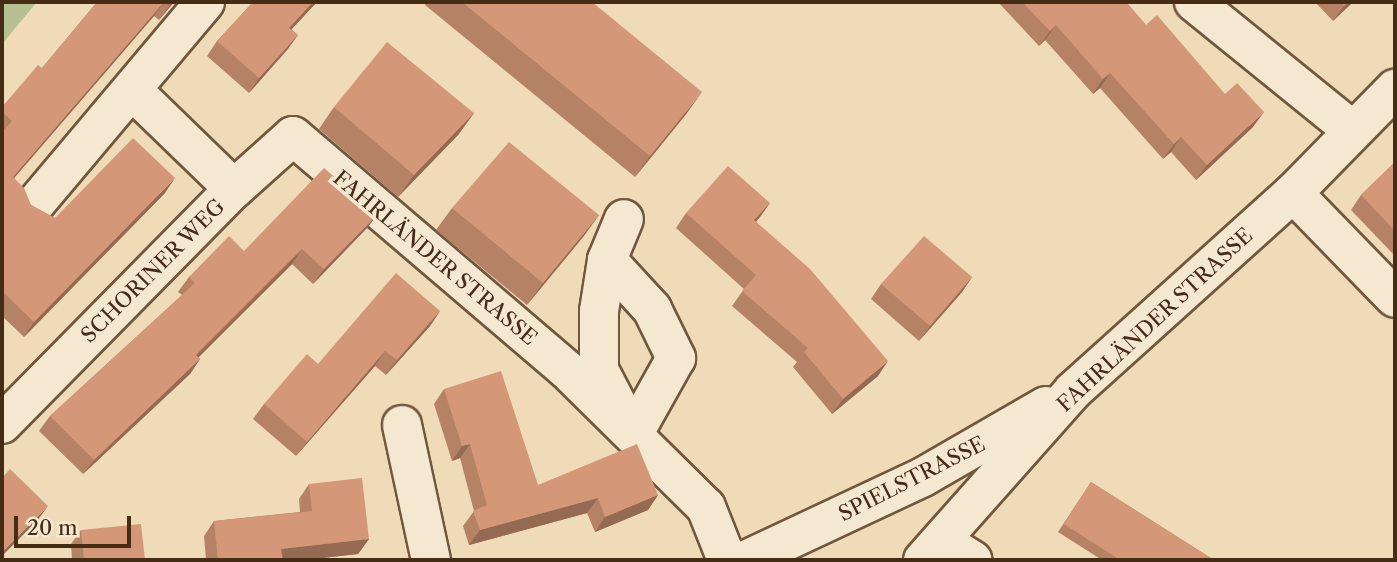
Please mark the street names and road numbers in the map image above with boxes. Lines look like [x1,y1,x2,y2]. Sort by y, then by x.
street label: FAHRLÄNDER STRASSE [328,165,542,351]
street label: SCHORINER WEG [75,193,231,349]
street label: FAHRLÄNDER STRASSE [1052,222,1258,418]
street label: SPIELSTRASSE [834,431,990,527]

